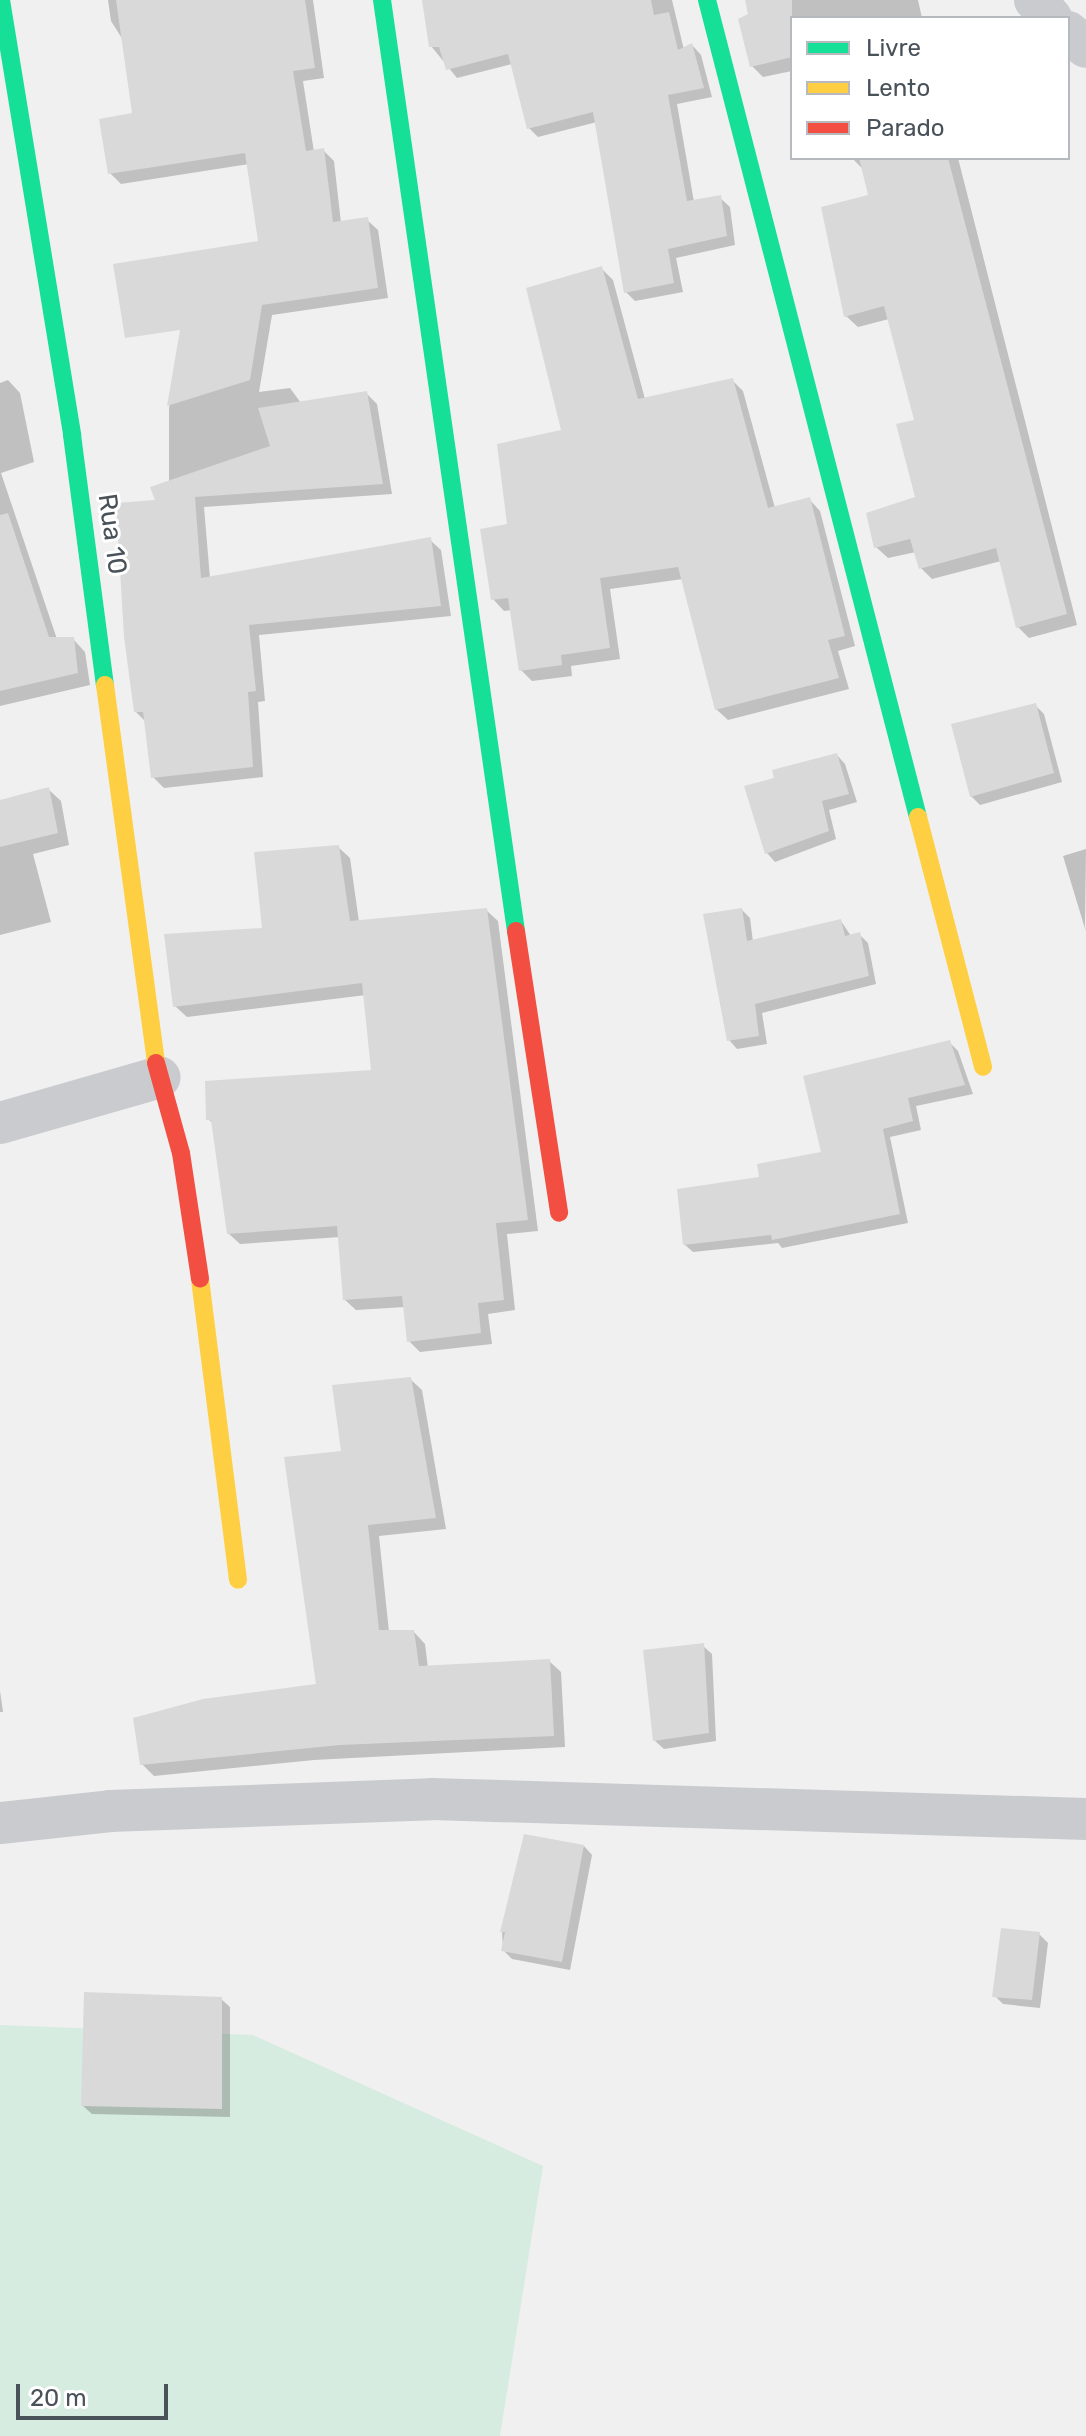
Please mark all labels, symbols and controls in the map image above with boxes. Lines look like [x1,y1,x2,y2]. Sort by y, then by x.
legend [790,16,1070,160]
text: Livre [866,34,921,62]
text: Lento [866,74,930,102]
text: Parado [866,114,945,142]
street label: Rua 10 [91,492,133,576]
scale bar [20,2368,172,2418]
text: 20 m [30,2384,87,2412]

